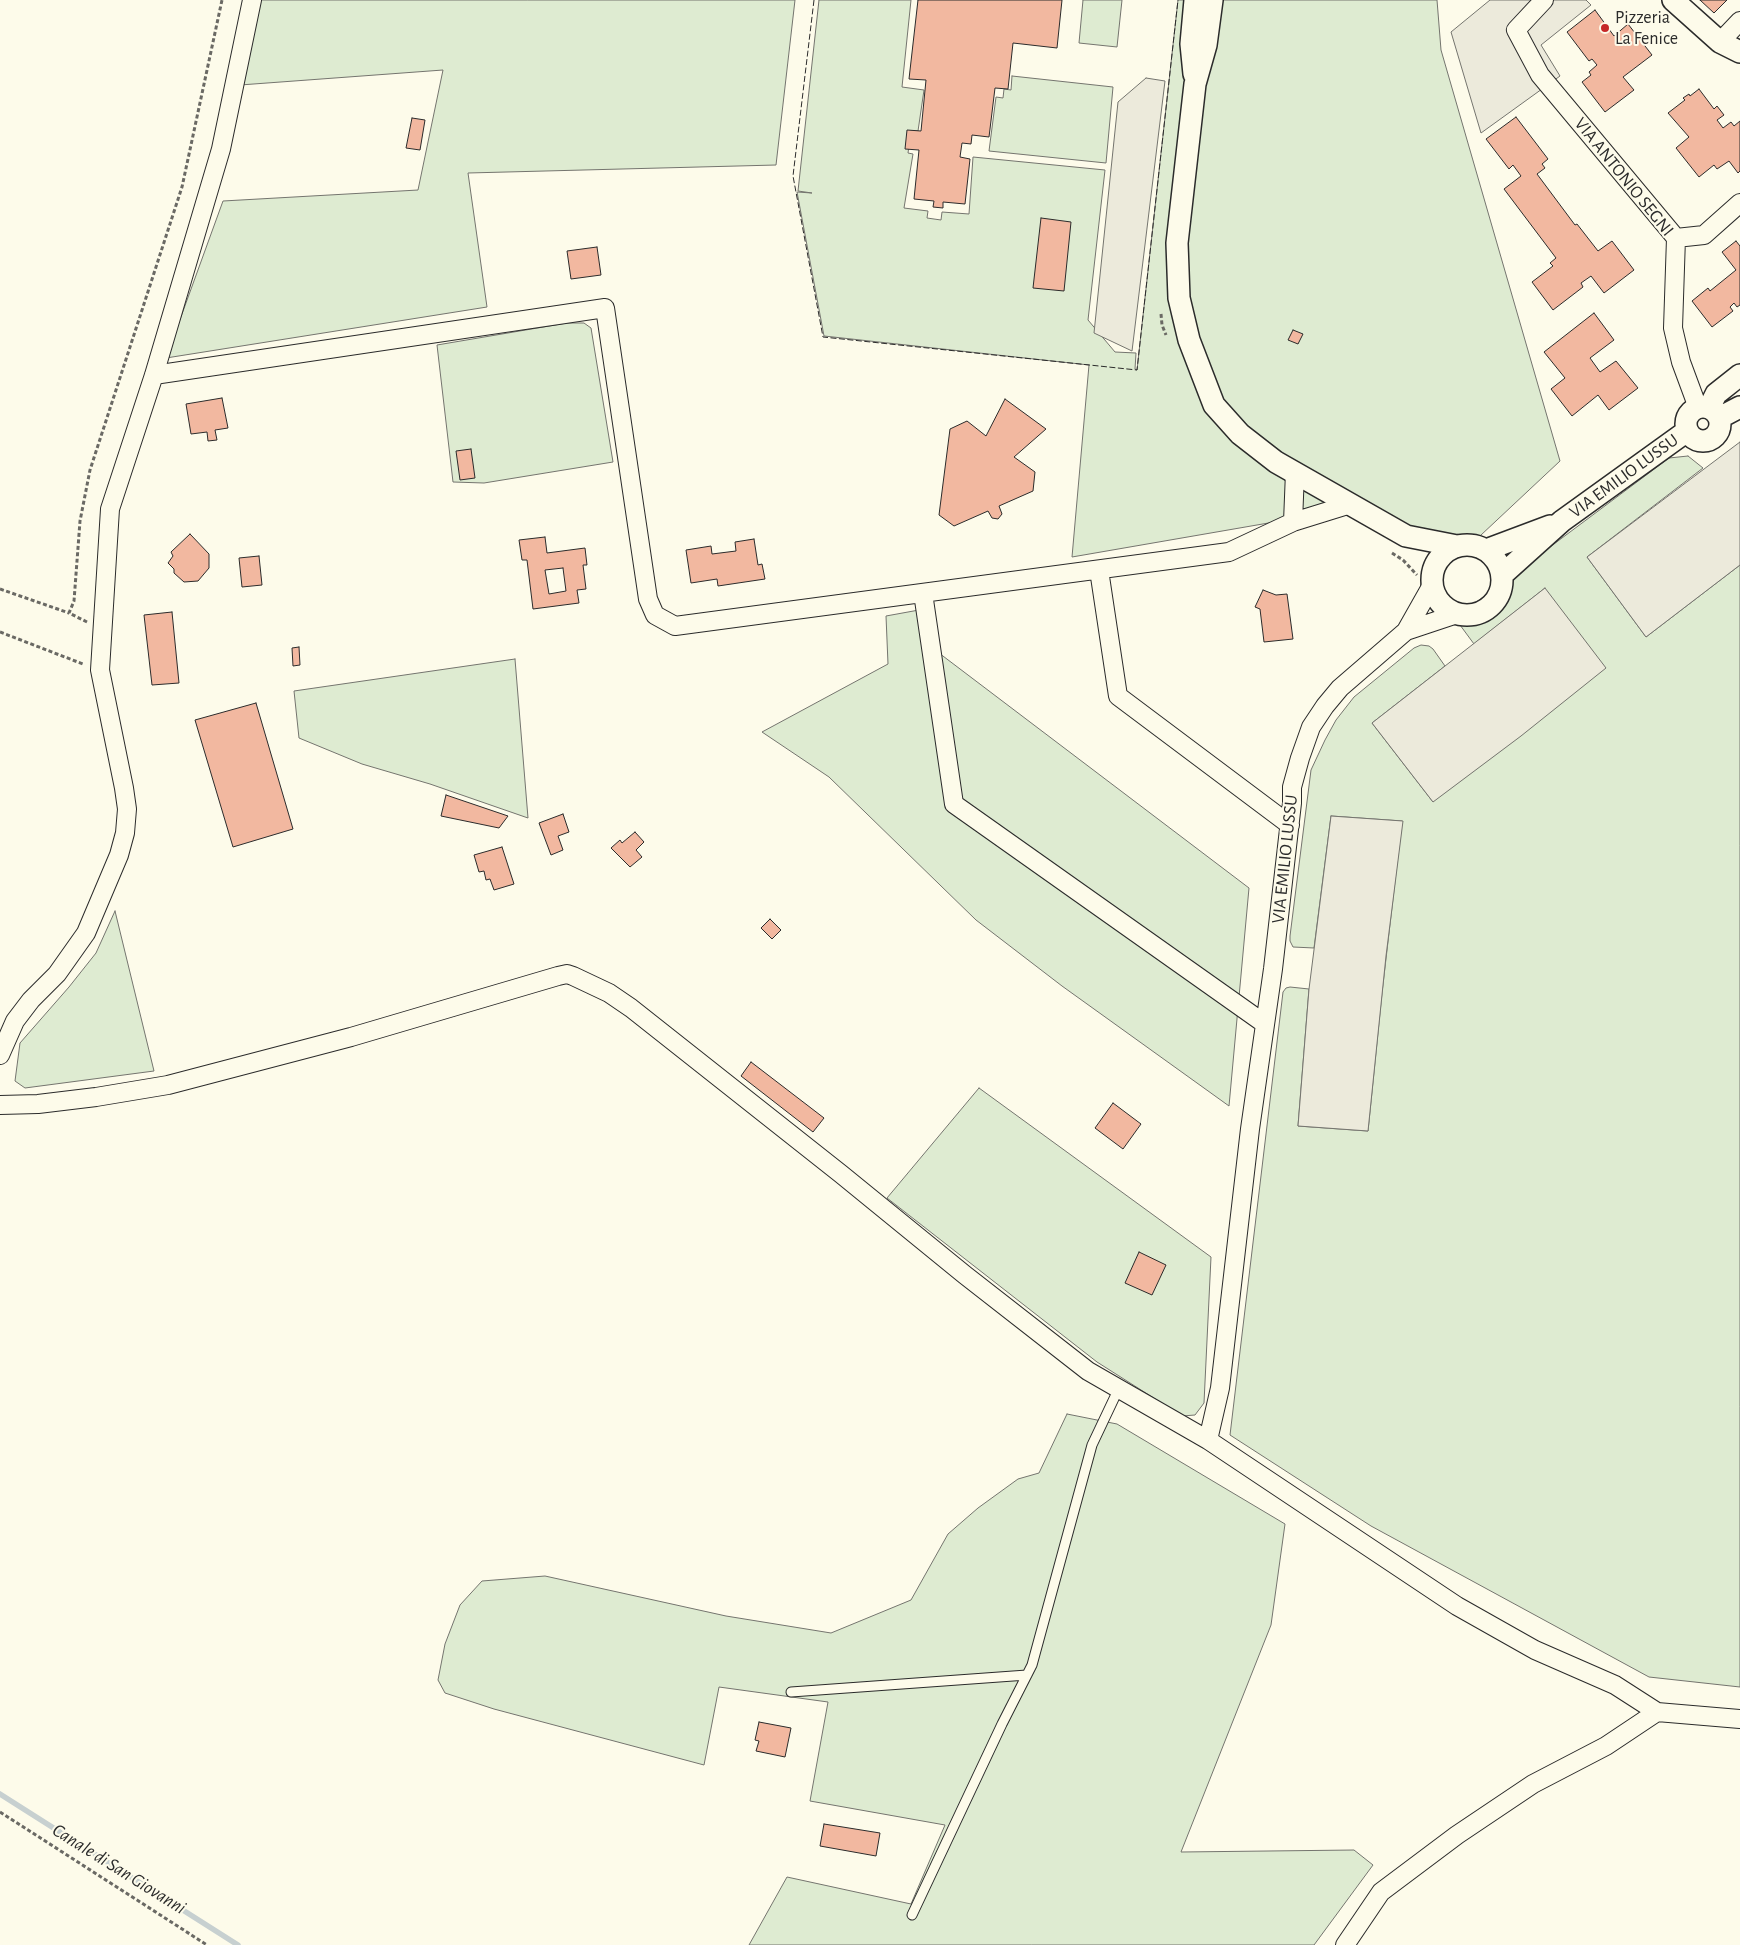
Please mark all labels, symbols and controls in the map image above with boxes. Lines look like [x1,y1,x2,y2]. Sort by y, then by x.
place label: Pizzeria La Fenice [1615,7,1678,50]
marker: Pizzeria La Fenice [1599,22,1611,34]
street label: VIA ANTONIO SEGNI [1570,113,1678,241]
street label: VIA EMILIO LUSSU [1565,429,1683,523]
street label: VIA EMILIO LUSSU [1267,793,1303,925]
water label: Canale di San Giovanni [48,1819,190,1919]

